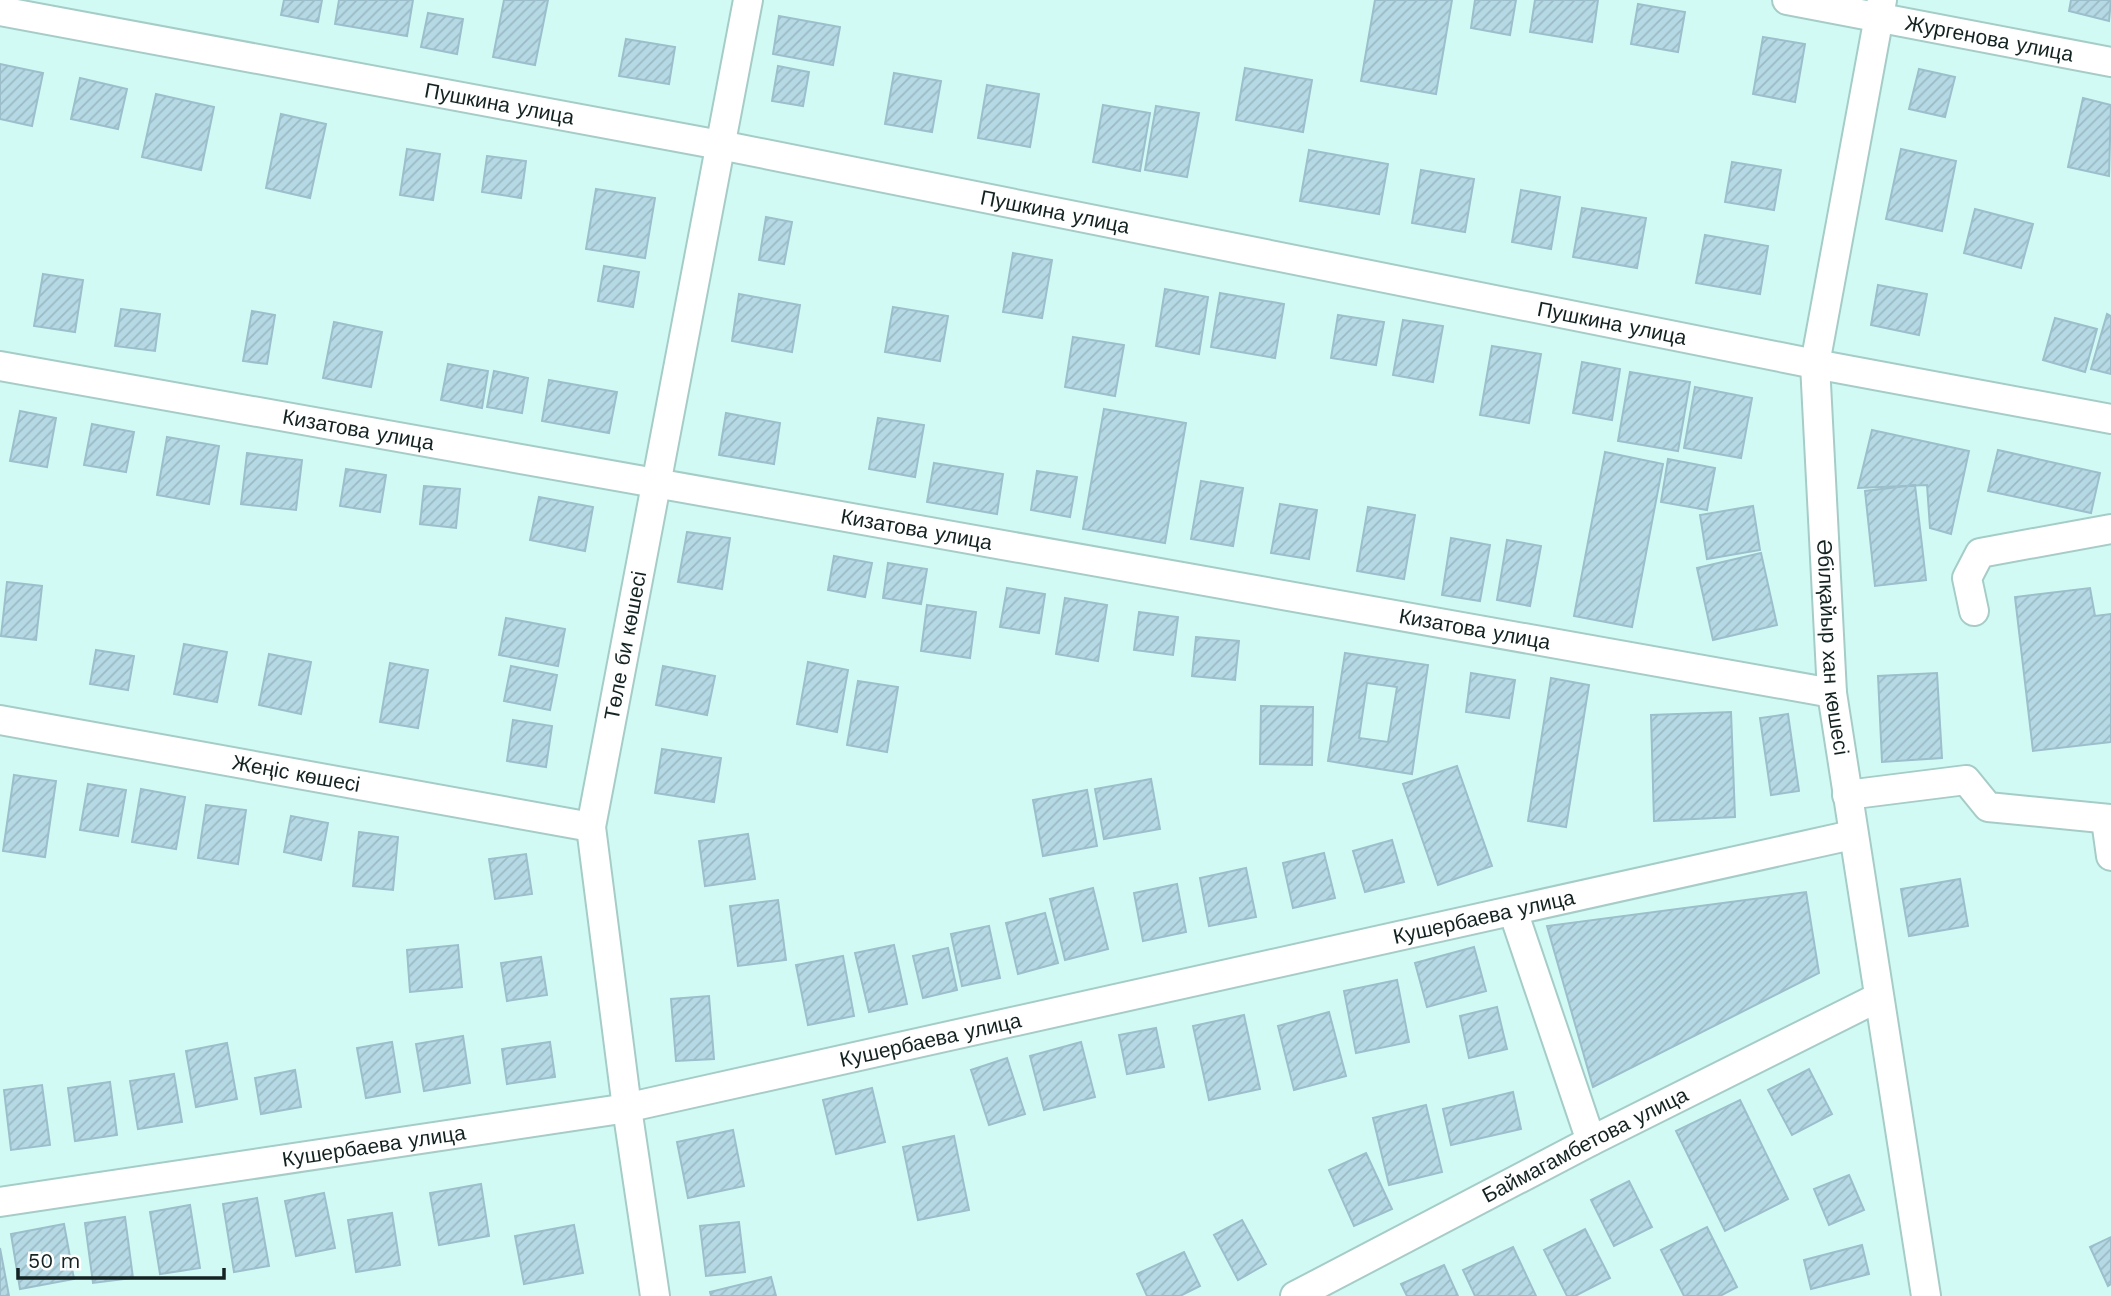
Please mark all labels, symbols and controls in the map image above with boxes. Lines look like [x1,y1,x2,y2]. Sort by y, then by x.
street label: Жургенова улица [1903,10,2076,67]
street label: Пушкина улица [423,77,577,130]
street label: Пушкина улица [978,184,1132,239]
street label: Пушкина улица [1535,296,1689,350]
street label: Кизатова улица [281,404,436,455]
street label: Кизатова улица [839,503,995,555]
street label: Әбілқайыр хан көшесі [1812,539,1855,757]
street label: Төле би көшесі [599,569,651,722]
street label: Кизатова улица [1397,603,1553,655]
street label: Жеңіс көшесі [230,749,362,797]
street label: Кушербаева улица [1391,884,1577,949]
street label: Кушербаева улица [837,1007,1024,1072]
street label: Баймагамбетова улица [1478,1081,1692,1208]
street label: Кушербаева улица [280,1119,468,1172]
scale bar [18,1236,224,1280]
text: 50 m [28,1248,80,1273]

